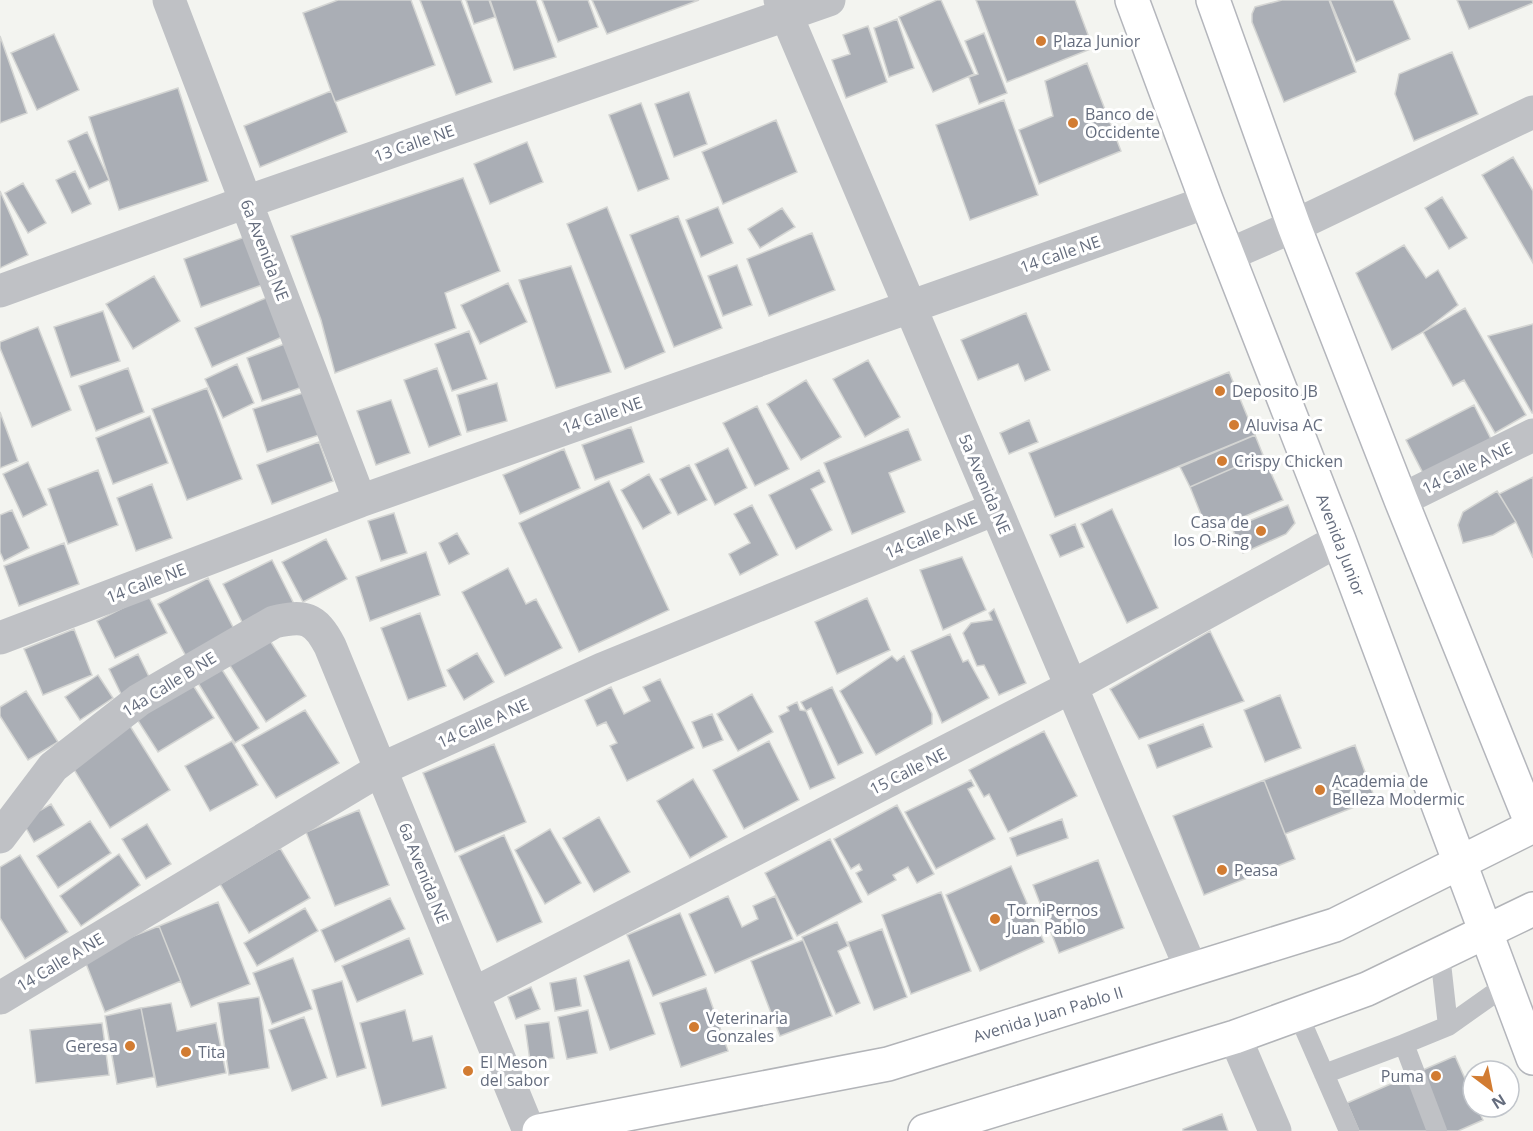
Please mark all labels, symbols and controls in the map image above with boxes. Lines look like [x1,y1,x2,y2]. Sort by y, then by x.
place label: Plaza Junior [1053,30,1141,52]
marker: Plaza Junior [1034,34,1048,48]
place label: Banco de Occidente [1085,103,1160,143]
marker: Banco de Occidente [1066,116,1080,130]
street label: 13 Calle NE [371,119,457,167]
street label: 6a Avenida NE [236,196,294,304]
street label: 14 Calle NE [1017,230,1103,278]
place label: Deposito JB [1232,380,1318,402]
marker: Deposito JB [1213,384,1227,398]
street label: 14 Calle NE [559,391,645,439]
place label: Aluvisa AC [1246,414,1323,436]
marker: Aluvisa AC [1227,418,1241,432]
street label: 5a Avenida NE [954,430,1016,538]
street label: 14 Calle A NE [1418,437,1516,499]
place label: Crispy Chicken [1234,450,1343,472]
marker: Crispy Chicken [1215,454,1229,468]
street label: Avenida Junior [1311,491,1371,600]
street label: 14 Calle A NE [882,506,980,564]
place label: Casa de los O-Ring [1174,511,1249,551]
marker: Casa de los O-Ring [1254,524,1268,538]
street label: 14 Calle NE [103,558,189,608]
street label: 14a Calle B NE [118,646,220,722]
street label: 14 Calle A NE [434,693,532,753]
street label: 15 Calle NE [866,742,950,800]
place label: Academia de Belleza Modermic [1332,770,1465,810]
marker: Academia de Belleza Modermic [1313,783,1327,797]
street label: 6a Avenida NE [394,819,454,927]
place label: Peasa [1234,859,1278,881]
marker: Peasa [1215,863,1229,877]
place label: TorniPernos Juan Pablo [1005,899,1098,939]
marker: TorniPernos Juan Pablo [988,912,1002,926]
street label: 14 Calle A NE [12,927,108,997]
street label: Avenida Juan Pablo II [970,981,1126,1047]
place label: Veterinaria Gonzales [706,1007,788,1047]
marker: Veterinaria Gonzales [687,1020,701,1034]
place label: Geresa [65,1035,118,1057]
marker: Geresa [123,1039,137,1053]
place label: Tita [198,1041,225,1063]
marker: Tita [179,1045,193,1059]
place label: El Meson del sabor [480,1051,550,1091]
north arrow [1461,1059,1521,1119]
marker: El Meson del sabor [461,1064,475,1078]
place label: Puma [1381,1065,1424,1087]
marker: Puma [1429,1069,1443,1083]
text: N [1488,1089,1510,1114]

